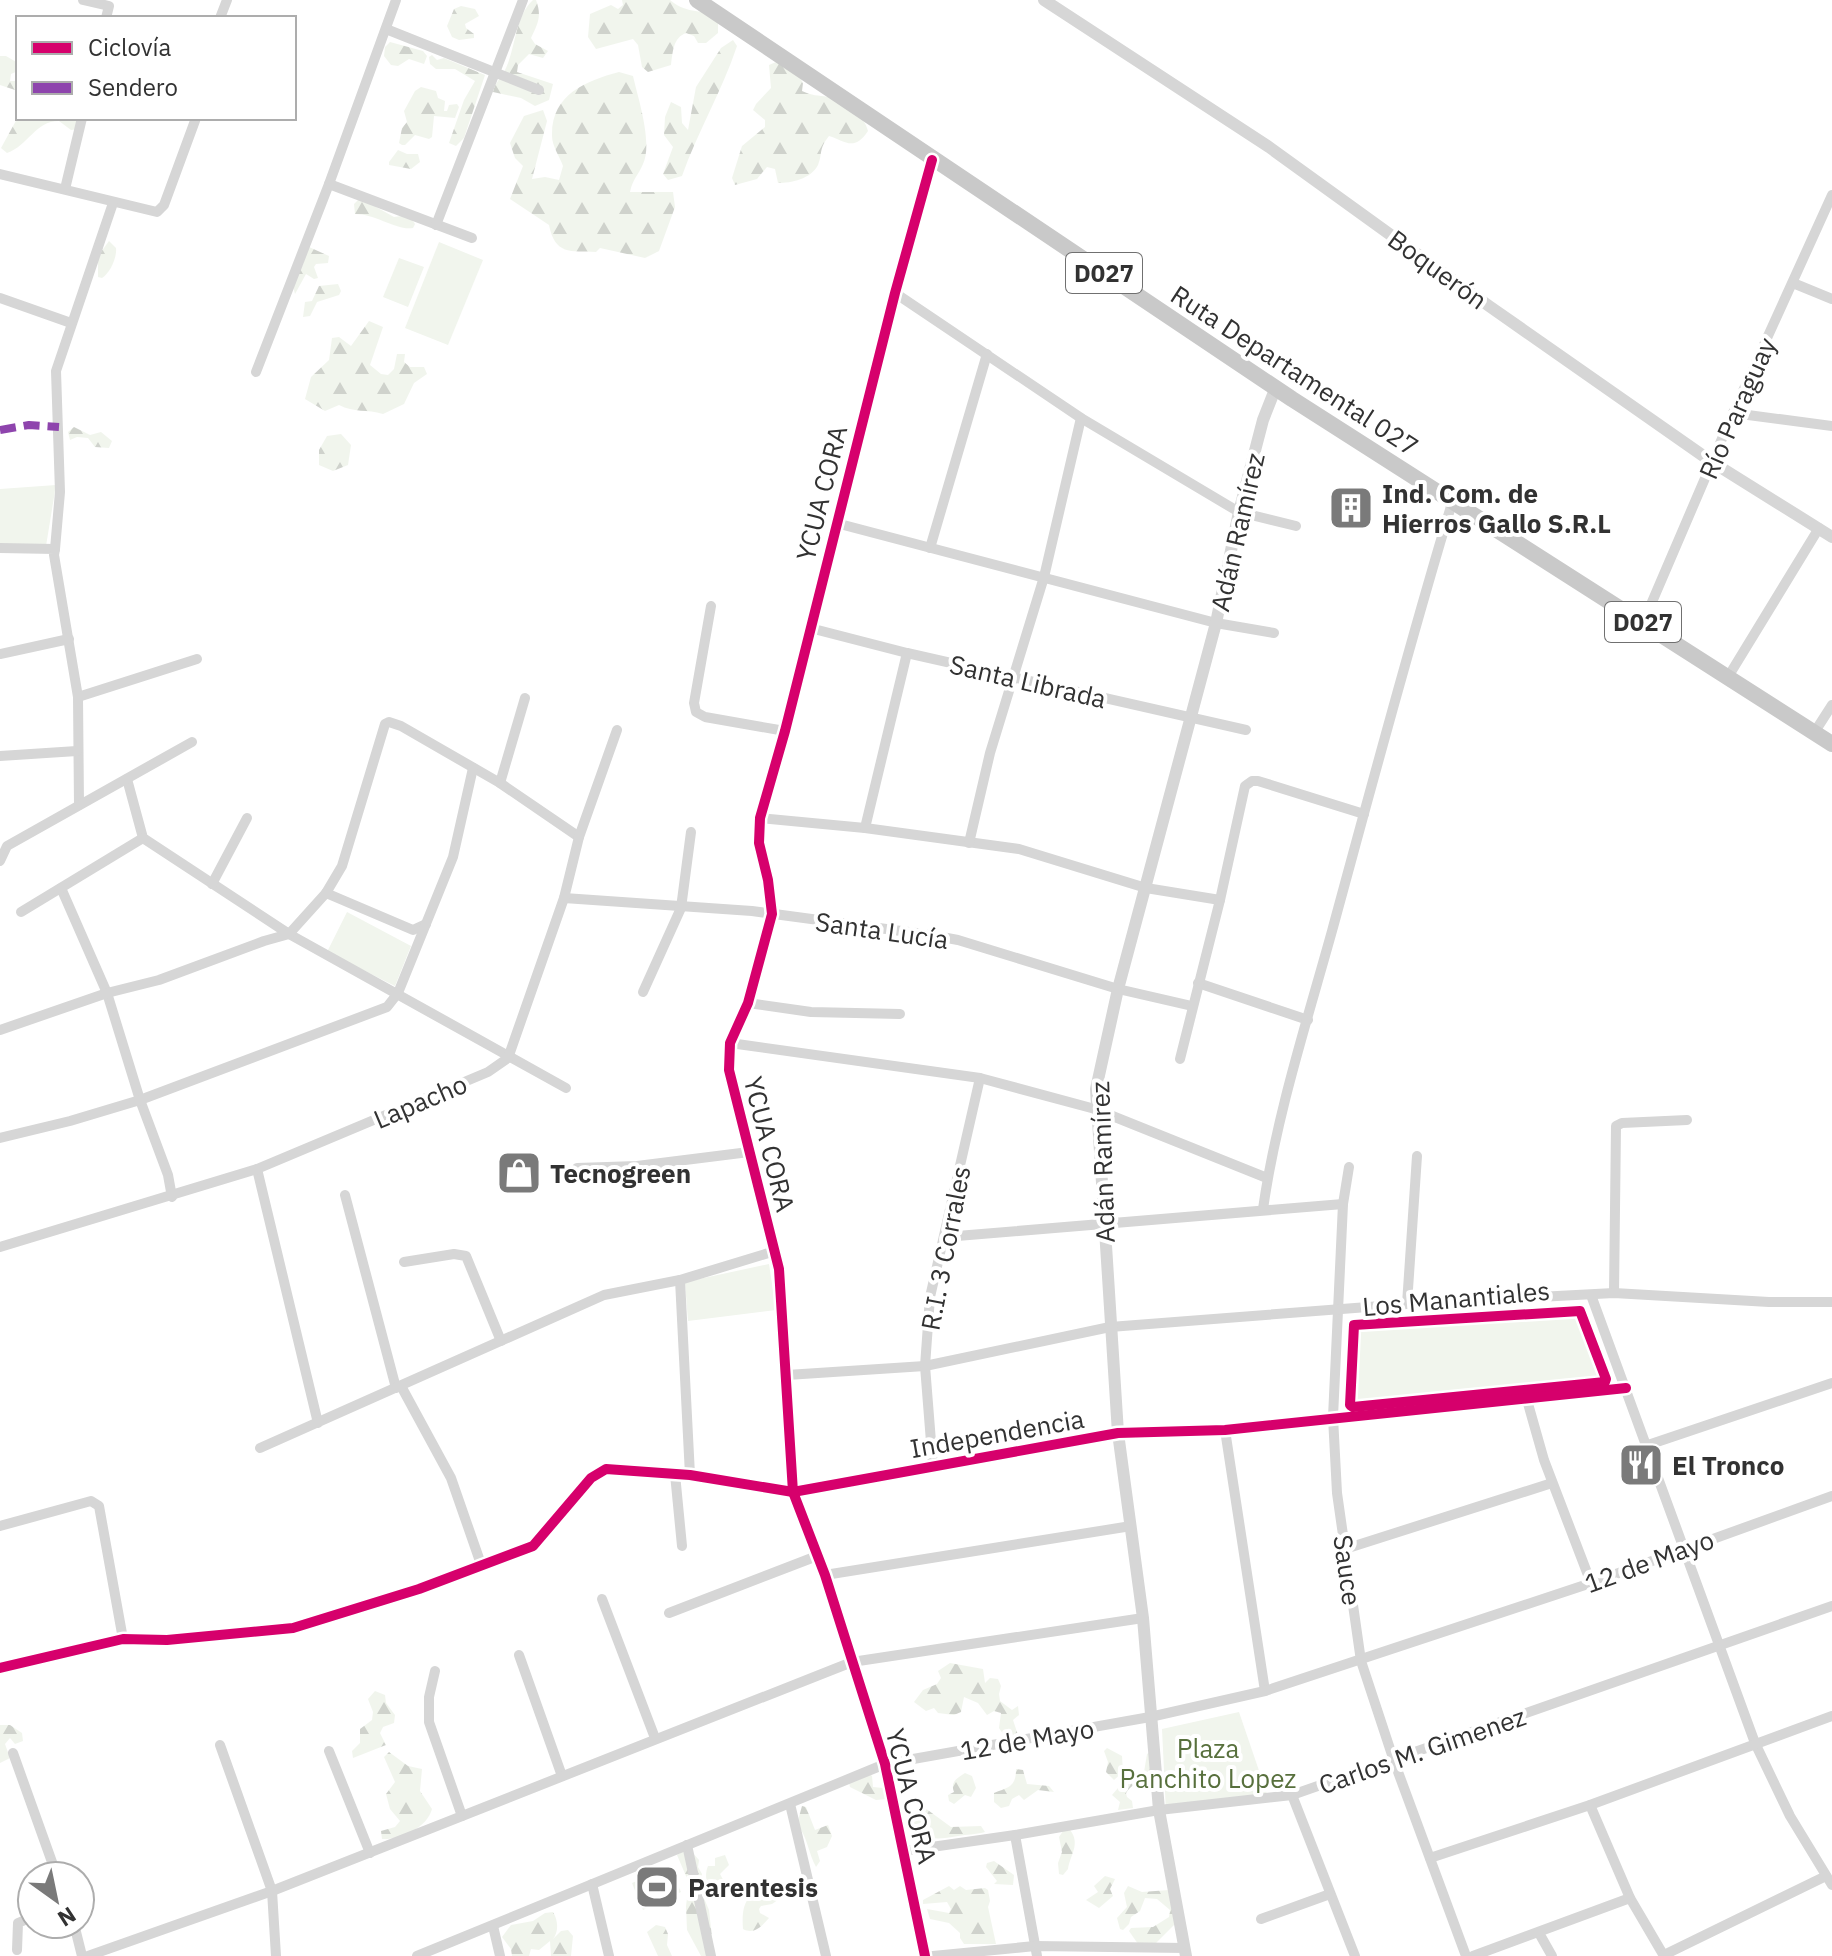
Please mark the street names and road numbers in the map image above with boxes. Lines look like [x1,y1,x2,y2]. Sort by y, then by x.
street label: Boquerón [1382,222,1494,316]
road number: D027 [1066,253,1142,293]
street label: Ruta Departamental 027 [1165,277,1425,463]
street label: Río Paraguay [1691,332,1783,484]
street label: YCUA CORA [788,421,854,564]
street label: Adán Ramírez [1202,449,1272,615]
road number: D027 [1605,602,1681,642]
street label: Santa Librada [946,646,1110,716]
street label: Santa Lucía [813,904,951,956]
street label: Lapacho [368,1066,472,1136]
street label: YCUA CORA [737,1073,803,1216]
street label: Adán Ramírez [1082,1081,1122,1243]
street label: R.I. 3 Corrales [912,1163,978,1333]
street label: Los Manantiales [1361,1273,1551,1323]
street label: Independencia [907,1401,1087,1465]
street label: 12 de Mayo [1580,1522,1718,1600]
street label: Sauce [1326,1532,1370,1608]
street label: Carlos M. Gimenez [1314,1699,1530,1801]
street label: 12 de Mayo [958,1711,1096,1767]
street label: YCUA CORA [879,1725,945,1868]

